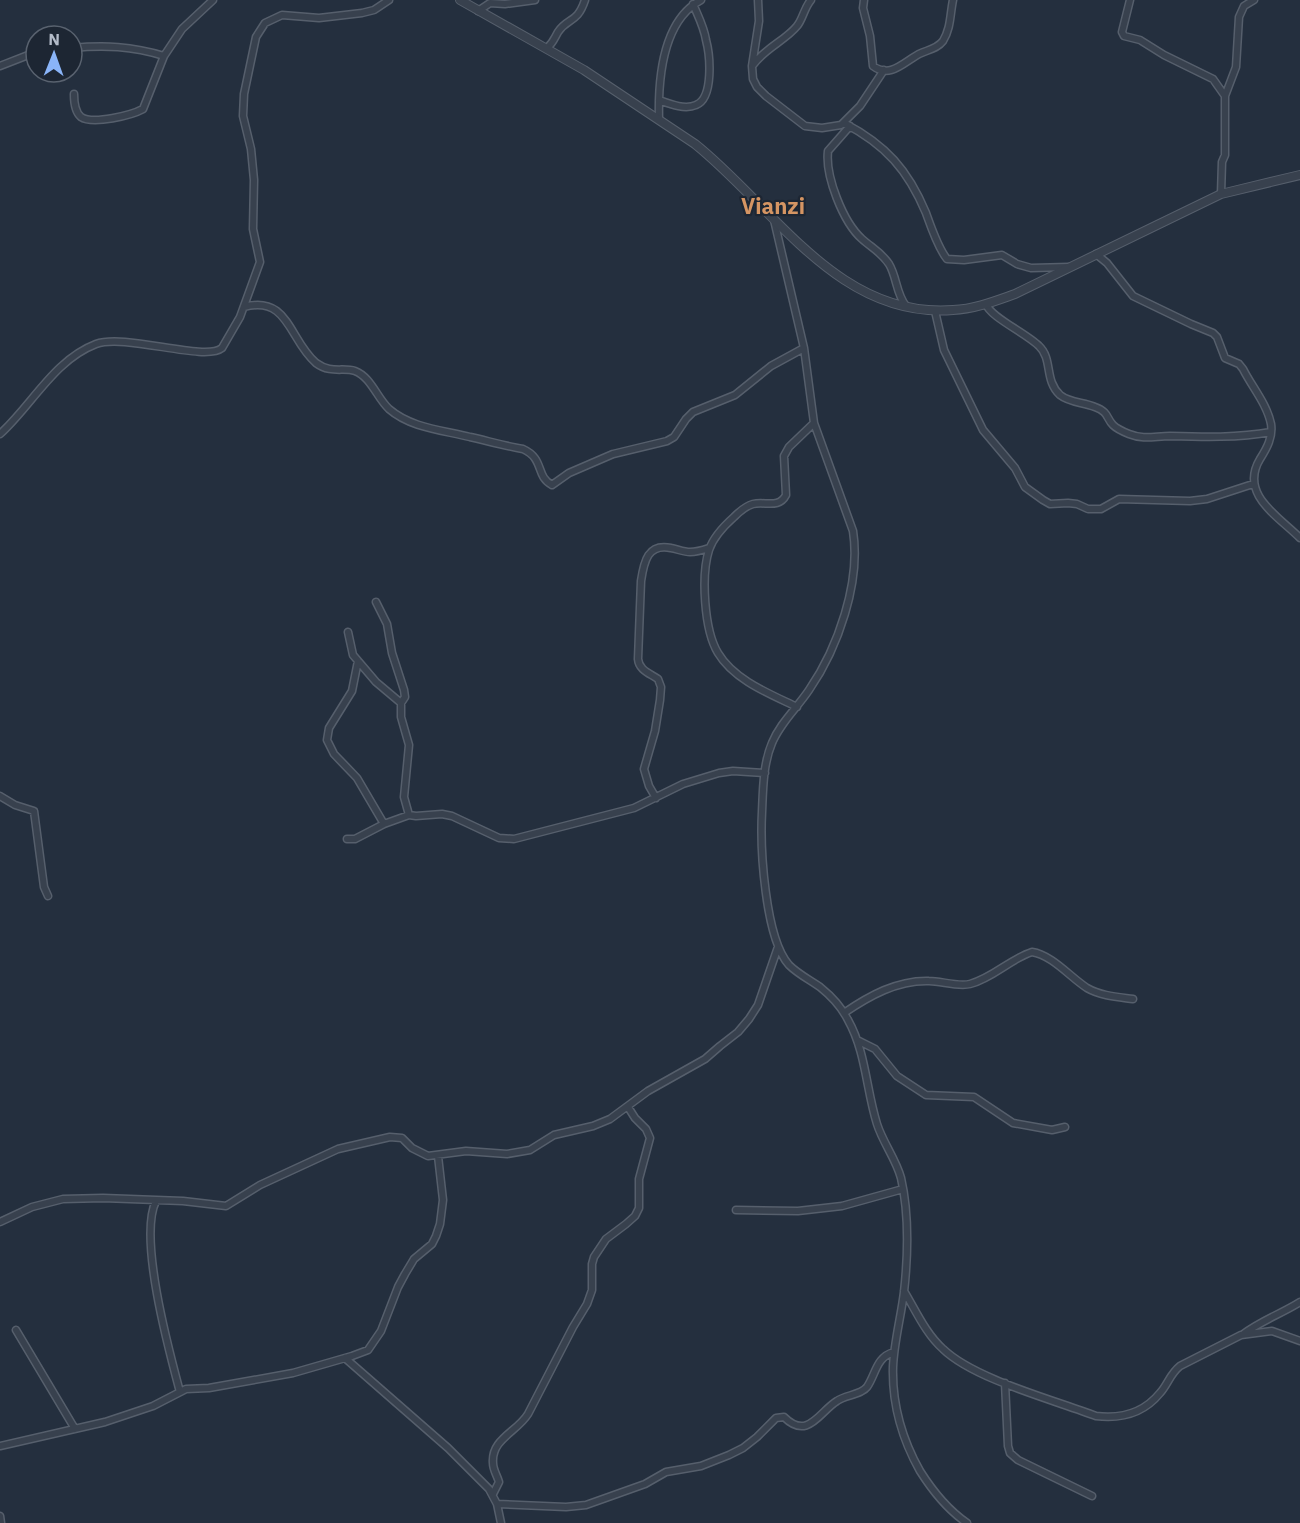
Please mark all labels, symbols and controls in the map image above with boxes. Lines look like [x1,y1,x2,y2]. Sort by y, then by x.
north arrow [24,24,84,84]
text: N [48,29,60,49]
district label: Vianzi [741,191,805,220]

